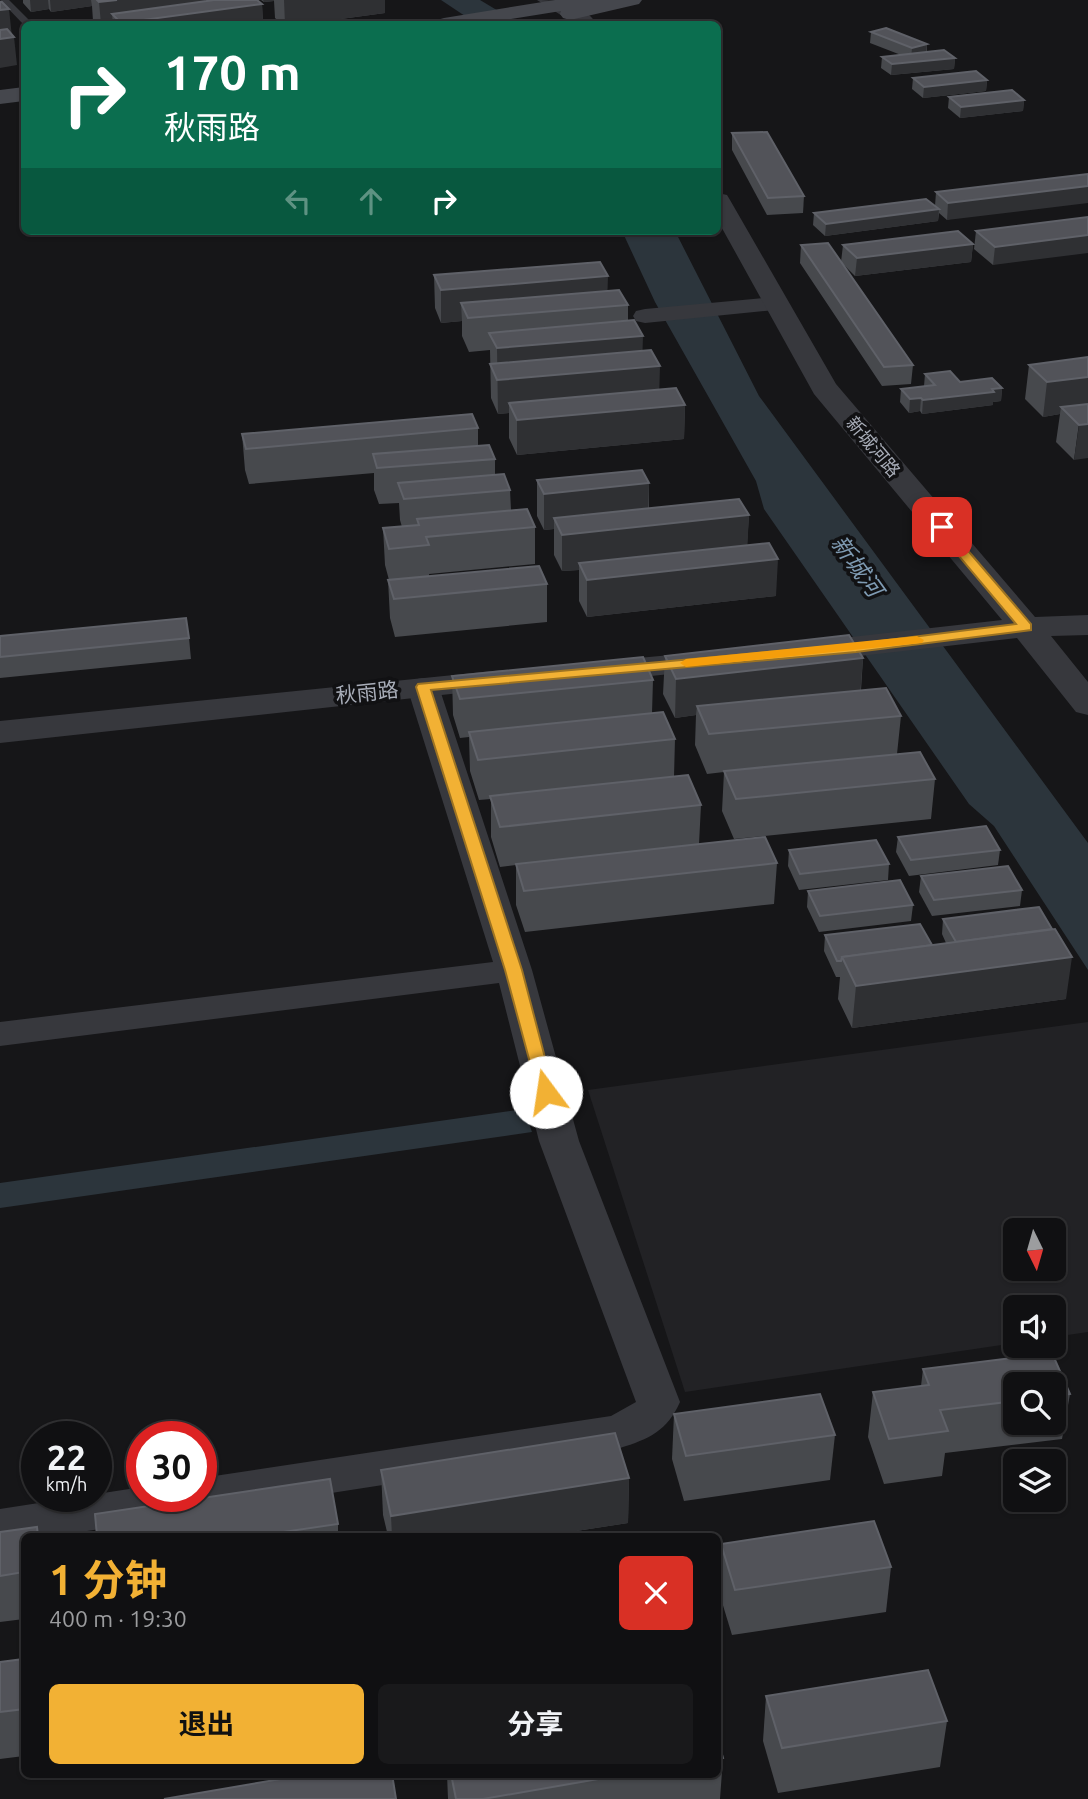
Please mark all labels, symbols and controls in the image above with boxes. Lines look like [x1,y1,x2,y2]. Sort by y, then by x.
text: 170 m [164,44,301,99]
icon: right [49,49,140,140]
text: 秋雨路 [164,109,260,145]
icon: left [279,182,317,220]
icon: ahead [352,182,390,220]
icon: right [425,182,463,220]
street label: 新城河路 [843,412,905,480]
pin [912,497,972,557]
icon: arrive [923,508,961,546]
water label: 新城河 [827,530,890,604]
street label: 秋雨路 [334,677,399,707]
position arrow [509,1055,583,1129]
north arrow [1003,1218,1066,1281]
map controls [1003,1218,1066,1512]
button: sound [1003,1295,1066,1358]
button: search [1003,1372,1066,1435]
speed limit sign: 30 [126,1421,217,1512]
text: 22 [47,1437,86,1477]
button: layers [1003,1449,1066,1512]
text: km/h [46,1474,87,1494]
text: 1 分钟 [49,1556,167,1603]
button: close [619,1556,693,1630]
text: 400 m · 19:30 [49,1606,187,1631]
button: 退出 [49,1684,364,1764]
button: 分享 [378,1684,693,1764]

